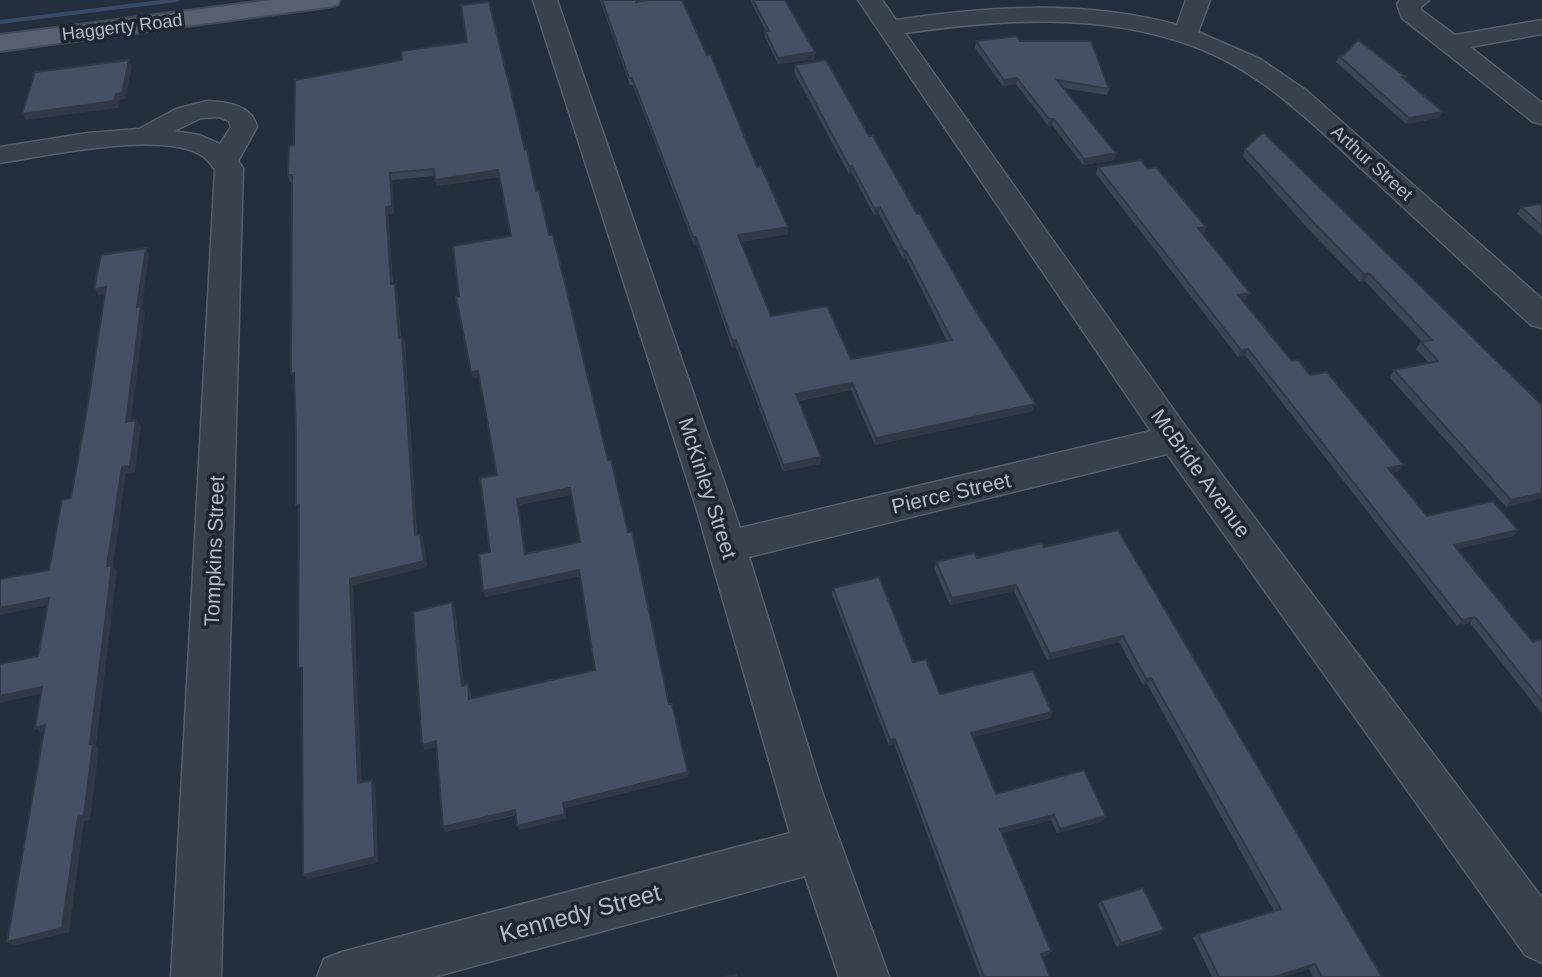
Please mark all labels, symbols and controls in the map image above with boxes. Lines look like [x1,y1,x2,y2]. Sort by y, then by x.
street label: Haggerty Road [61,10,183,44]
street label: Arthur Street [1327,121,1417,205]
street label: McBride Avenue [1147,405,1255,541]
street label: McKinley Street [674,415,742,562]
street label: Pierce Street [889,468,1013,518]
street label: Tompkins Street [200,475,228,627]
street label: Kennedy Street [497,878,664,947]

